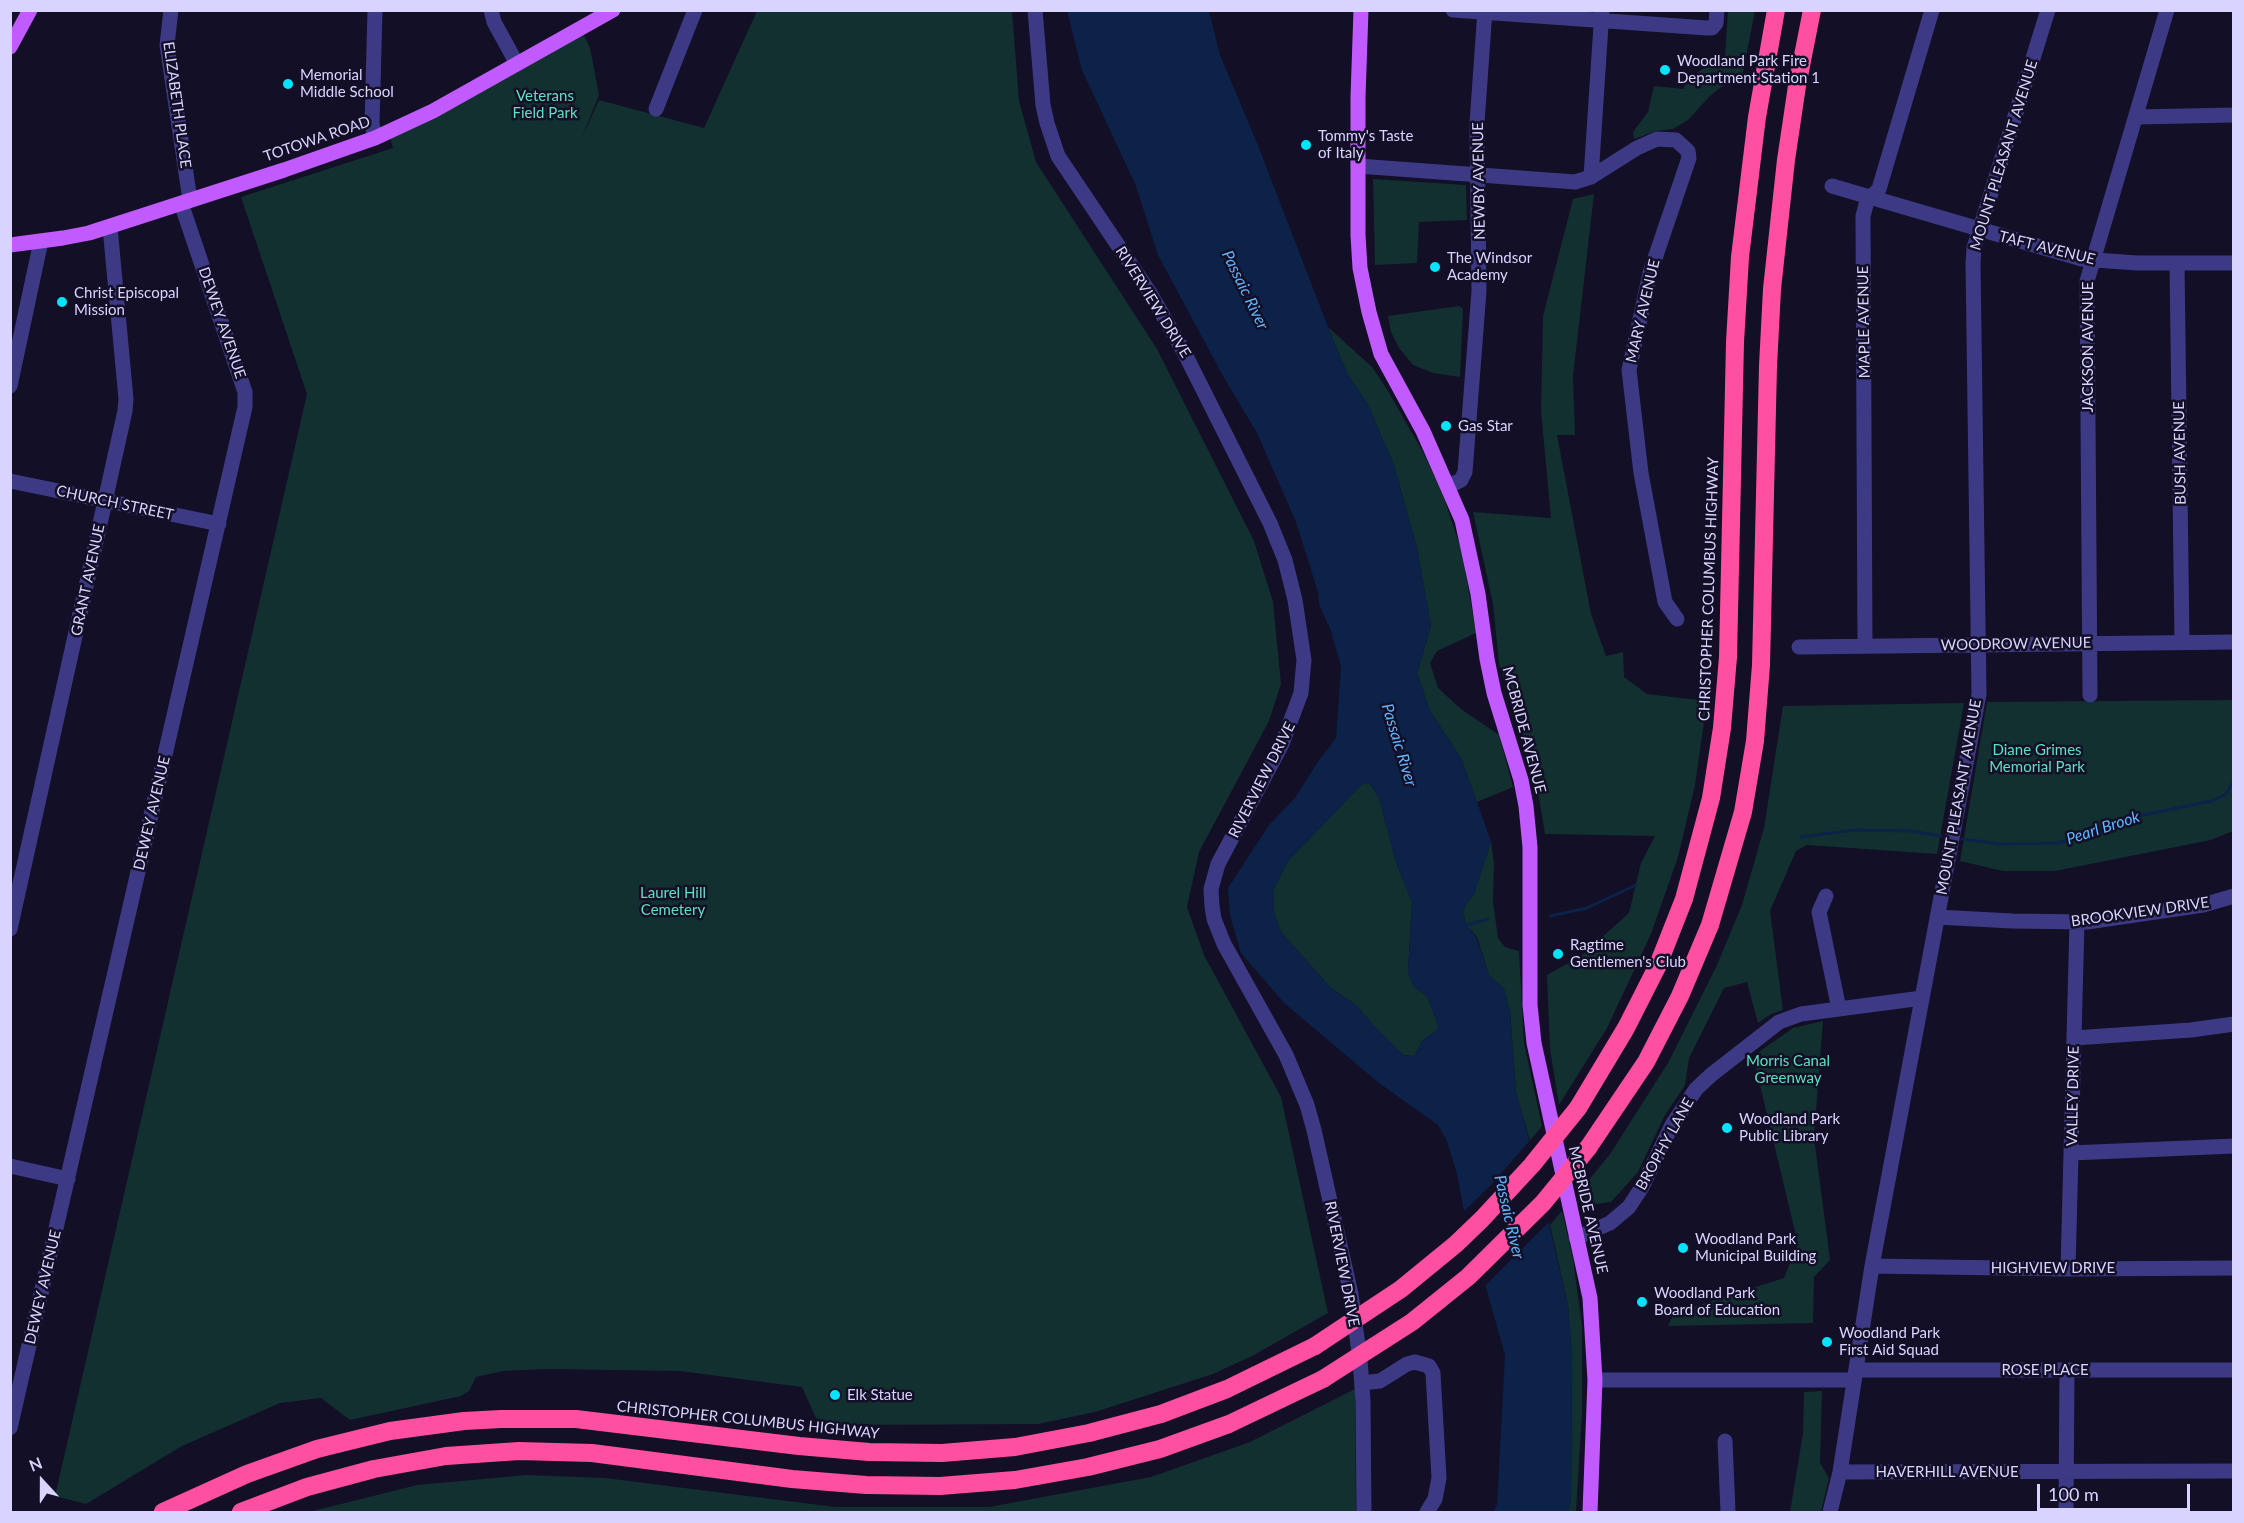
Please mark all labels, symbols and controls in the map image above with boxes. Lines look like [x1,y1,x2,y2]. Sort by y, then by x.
street label: ELIZABETH PLACE [159,41,195,169]
place label: Woodland Park Fire Department Station 1 [1677,52,1820,87]
street label: MOUNT PLEASANT AVENUE [1966,58,2042,252]
marker: Woodland Park Fire Department Station 1 [1658,63,1672,77]
place label: Memorial Middle School [300,66,394,101]
marker: Memorial Middle School [281,77,295,91]
park label: Veterans Field Park [512,87,578,122]
street label: TOTOWA ROAD [261,112,373,166]
street label: NEWBY AVENUE [1469,122,1489,240]
place label: Tommy's Taste of Italy [1318,127,1413,162]
marker: Tommy's Taste of Italy [1299,138,1313,152]
street label: TAFT AVENUE [1997,227,2097,269]
street label: RIVERVIEW DRIVE [1112,243,1194,361]
water label: Passaic River [1218,247,1272,333]
place label: The Windsor Academy [1447,249,1532,284]
street label: MARY AVENUE [1622,258,1664,364]
marker: The Windsor Academy [1428,260,1442,274]
street label: DEWEY AVENUE [194,265,250,381]
street label: MAPLE AVENUE [1854,266,1874,378]
street label: JACKSON AVENUE [2079,282,2097,412]
place label: Christ Episcopal Mission [74,284,179,319]
marker: Christ Episcopal Mission [55,295,69,309]
street label: BUSH AVENUE [2170,401,2190,505]
place label: Gas Star [1458,417,1513,435]
marker: Gas Star [1439,419,1453,433]
street label: CHRISTOPHER COLUMBUS HIGHWAY [1695,457,1723,721]
street label: CHURCH STREET [55,482,175,524]
street label: GRANT AVENUE [67,522,109,638]
street label: WOODROW AVENUE [1941,634,2091,654]
street label: MCBRIDE AVENUE [1498,665,1550,795]
street label: MOUNT PLEASANT AVENUE [1933,698,1985,896]
water label: Passaic River [1377,701,1421,789]
street label: RIVERVIEW DRIVE [1225,719,1299,841]
park label: Diane Grimes Memorial Park [1989,741,2085,776]
street label: DEWEY AVENUE [130,754,174,872]
water label: Pearl Brook [2064,807,2142,849]
park label: Laurel Hill Cemetery [640,884,706,919]
street label: BROOKVIEW DRIVE [2070,893,2210,931]
place label: Ragtime Gentlemen's Club [1570,936,1686,971]
marker: Ragtime Gentlemen's Club [1551,947,1565,961]
street label: VALLEY DRIVE [2063,1046,2083,1146]
park label: Morris Canal Greenway [1746,1052,1830,1087]
street label: BROPHY LANE [1632,1095,1698,1193]
place label: Woodland Park Public Library [1739,1110,1840,1145]
marker: Woodland Park Public Library [1720,1121,1734,1135]
street label: MCBRIDE AVENUE [1565,1144,1611,1276]
water label: Passaic River [1490,1173,1528,1261]
street label: RIVERVIEW DRIVE [1321,1200,1363,1328]
street label: DEWEY AVENUE [21,1228,65,1346]
place label: Woodland Park Municipal Building [1695,1230,1816,1265]
marker: Woodland Park Municipal Building [1676,1241,1690,1255]
street label: HIGHVIEW DRIVE [1991,1259,2115,1277]
place label: Woodland Park Board of Education [1654,1284,1780,1319]
marker: Woodland Park Board of Education [1635,1295,1649,1309]
place label: Woodland Park First Aid Squad [1839,1324,1940,1359]
marker: Woodland Park First Aid Squad [1820,1335,1834,1349]
street label: ROSE PLACE [2001,1361,2089,1379]
place label: Elk Statue [847,1386,913,1404]
marker: Elk Statue [828,1388,842,1402]
street label: CHRISTOPHER COLUMBUS HIGHWAY [616,1397,880,1443]
north arrow [12,1451,72,1511]
text: N [26,1453,45,1475]
street label: HAVERHILL AVENUE [1875,1463,2019,1481]
scale bar [2040,1472,2193,1510]
text: 100 m [2048,1483,2099,1505]

